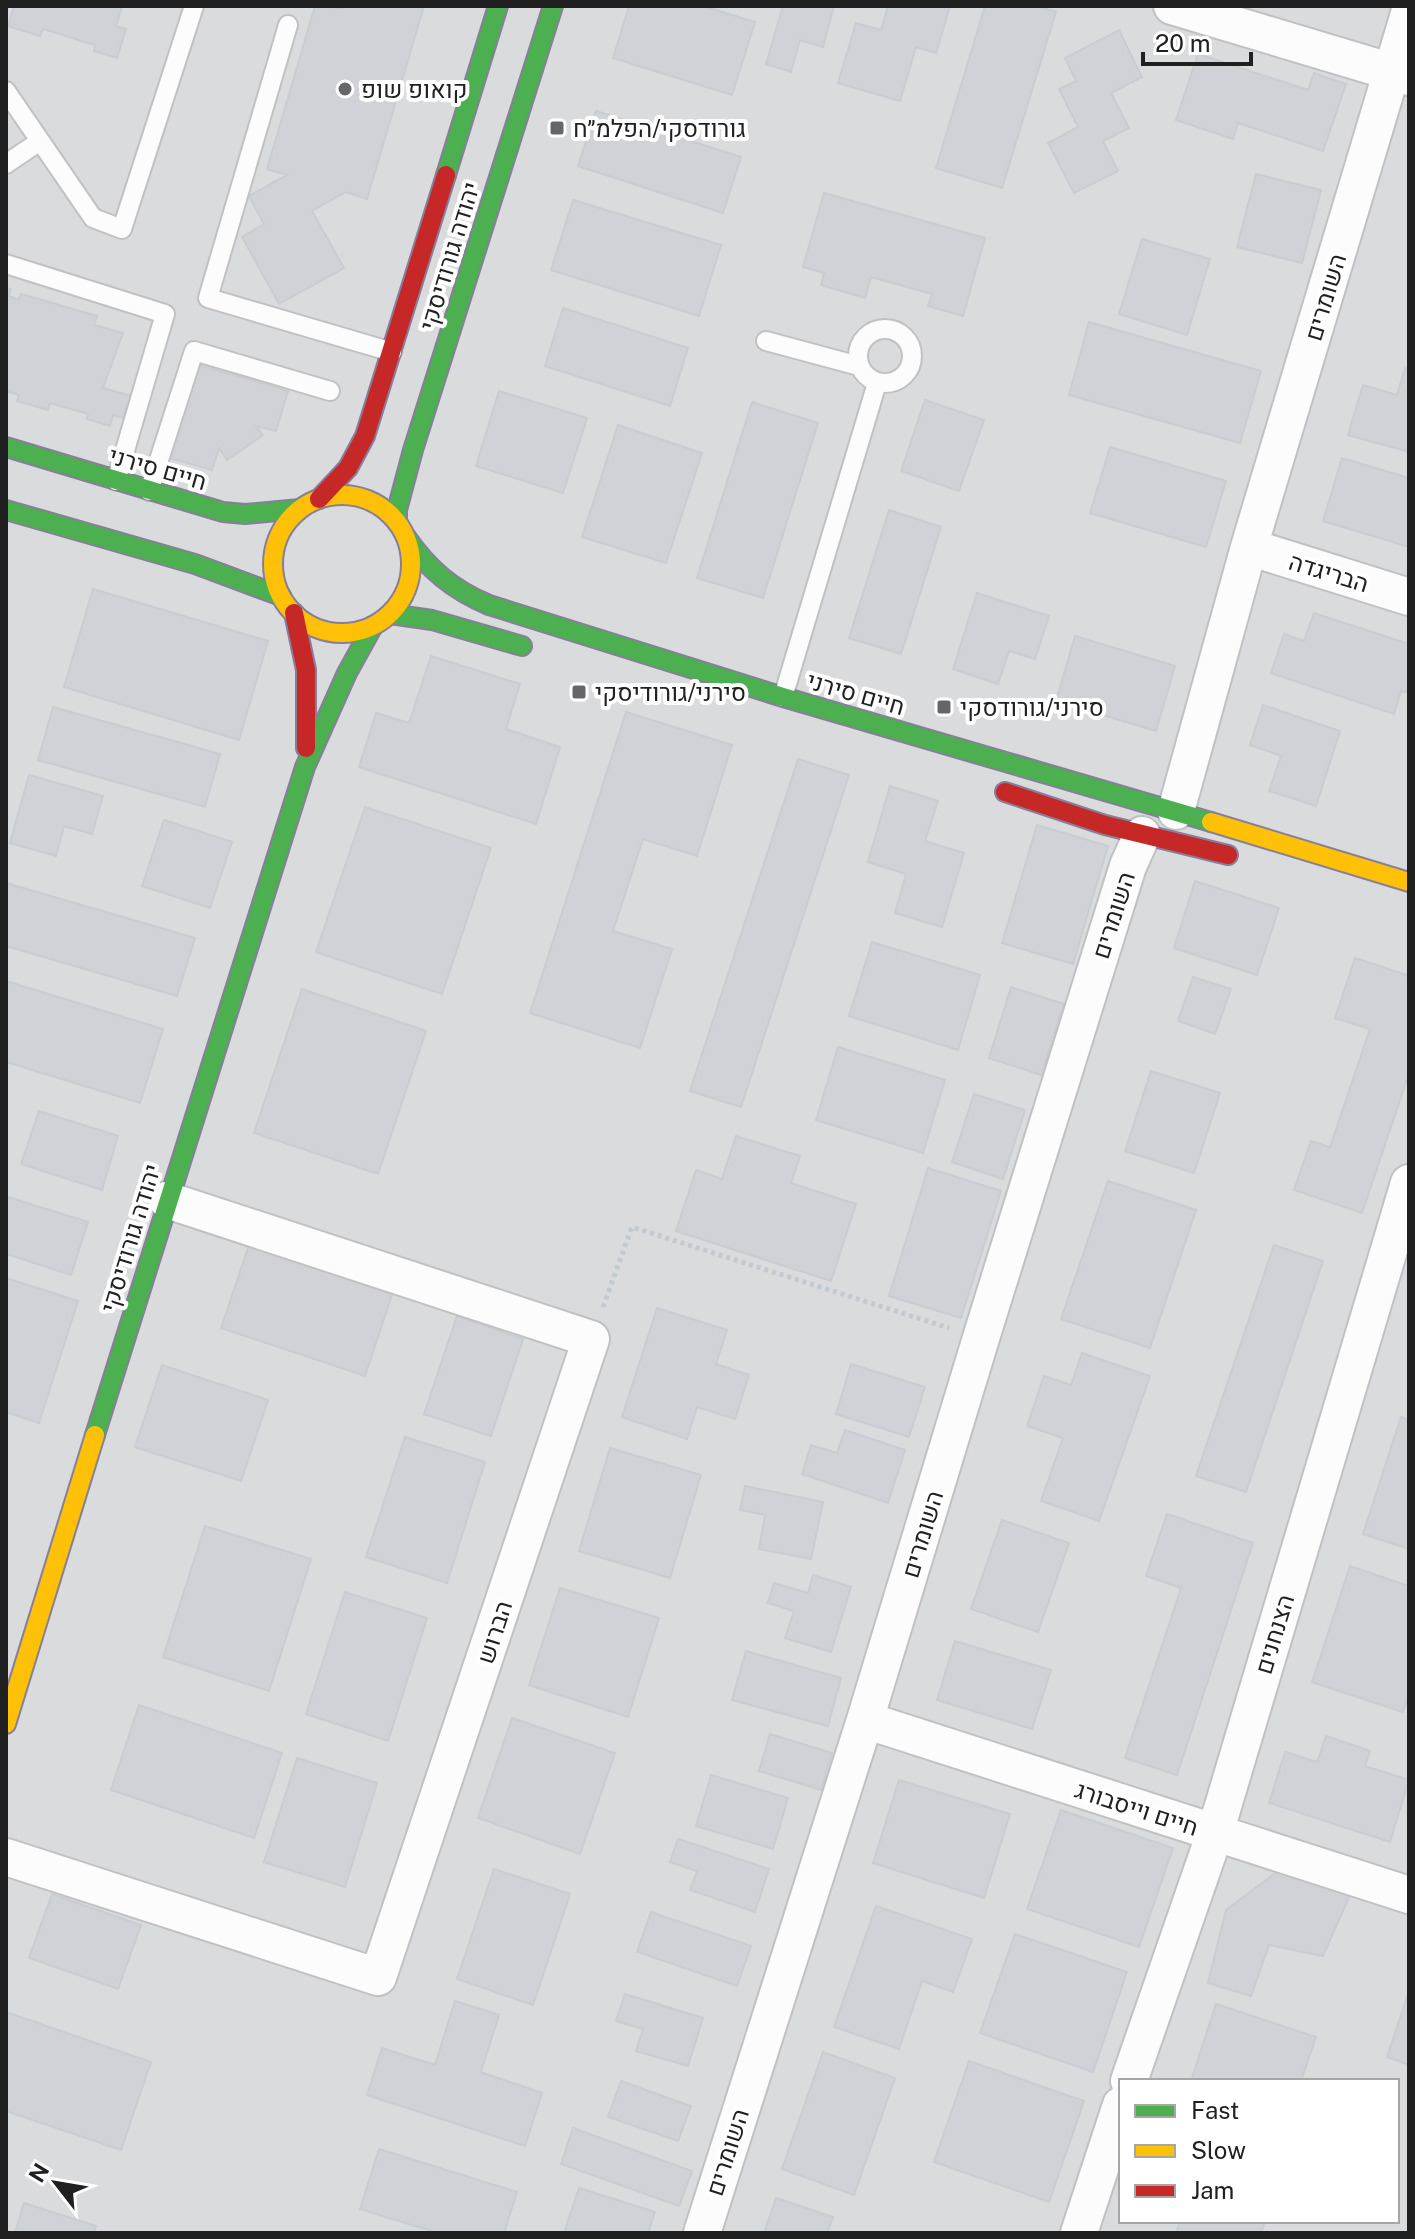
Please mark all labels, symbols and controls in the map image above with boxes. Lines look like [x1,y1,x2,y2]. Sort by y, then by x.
scale bar [1143,16,1251,66]
text: 20 m [1155,29,1211,57]
place label: קואופ שופ [361,75,468,103]
marker: קואופ שופ [336,80,354,98]
place label: גורודסקי/הפלמ״ח [573,114,746,142]
marker: גורודסקי/הפלמ״ח [548,119,566,137]
street label: יהודה גורודיסקי [413,179,485,333]
street label: השומרים [1298,250,1352,344]
street label: חיים סירני [106,441,210,495]
street label: הבריגדה [1286,547,1372,597]
street label: חיים סירני [804,666,908,720]
place label: סירני/גורודיסקי [595,678,746,706]
marker: סירני/גורודיסקי [570,683,588,701]
place label: סירני/גורודסקי [960,693,1104,721]
marker: סירני/גורודסקי [935,698,953,716]
street label: השומרים [1086,868,1140,962]
street label: יהודה גורודיסקי [94,1161,166,1315]
street label: השומרים [895,1487,949,1581]
street label: הצנחנים [1249,1591,1299,1677]
street label: הברוש [471,1597,517,1667]
street label: חיים וייסבורג [1072,1775,1202,1841]
legend [1119,2079,1399,2223]
text: Fast [1191,2096,1239,2124]
street label: השומרים [700,2105,754,2199]
text: Slow [1191,2136,1246,2164]
north arrow [16,2143,96,2223]
text: N [23,2159,54,2187]
text: Jam [1191,2176,1234,2204]

